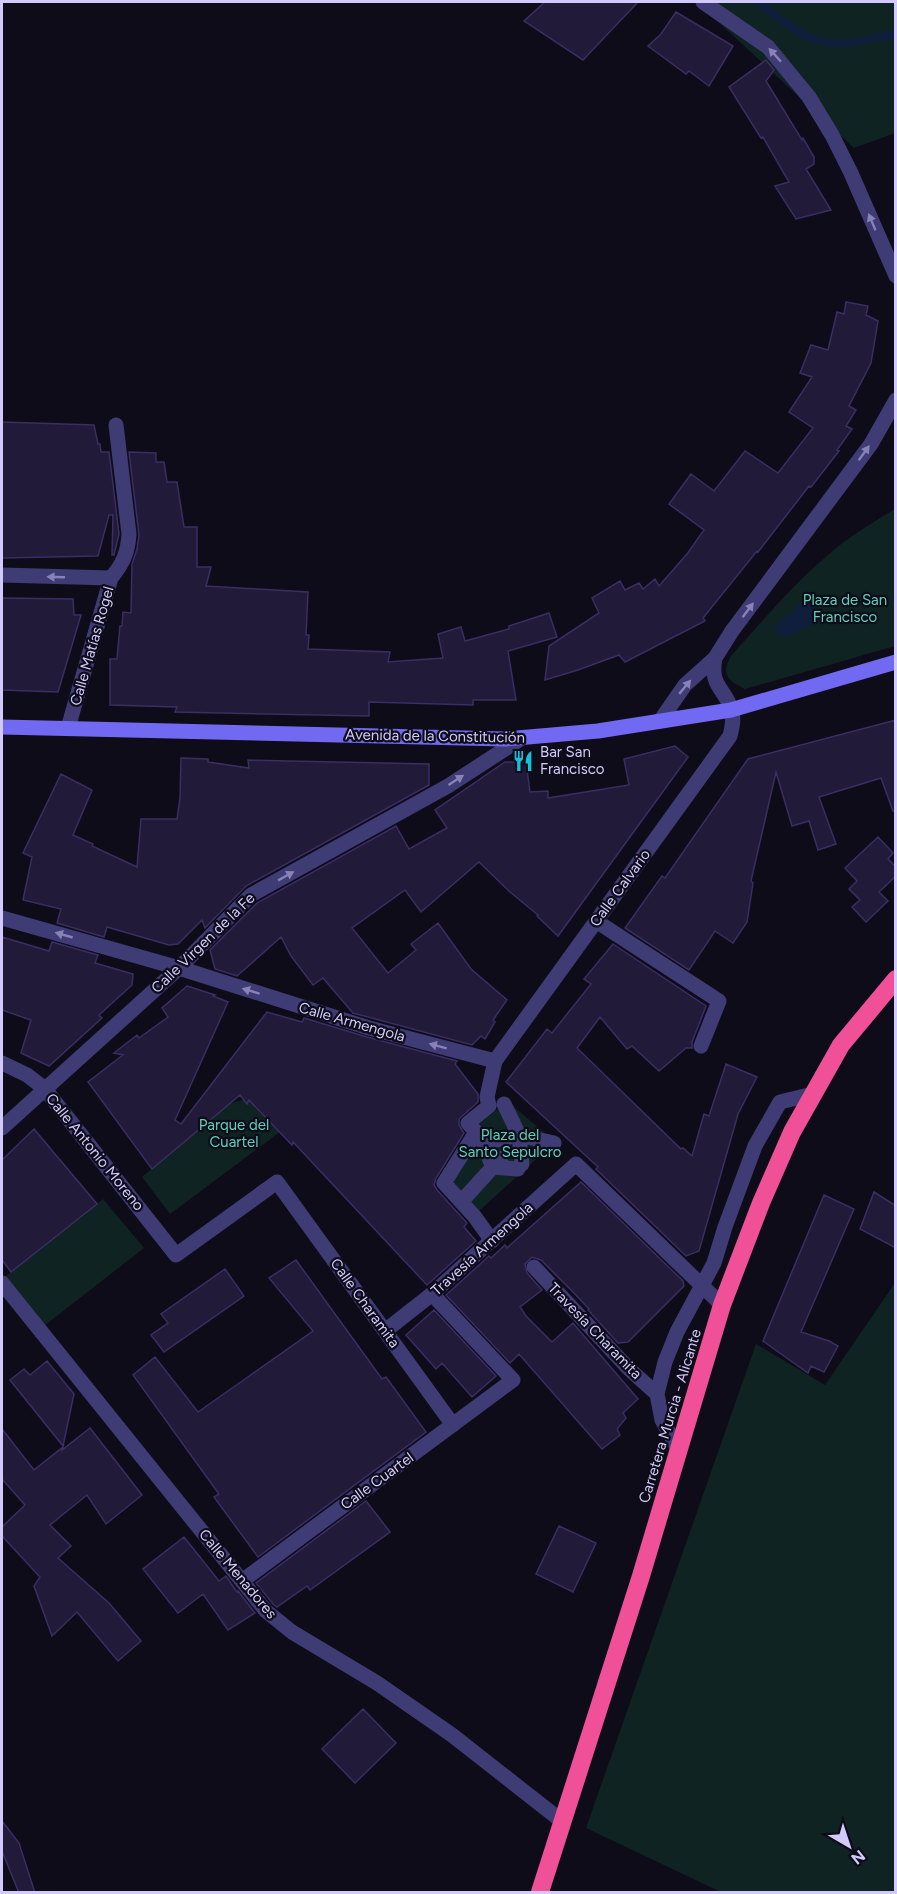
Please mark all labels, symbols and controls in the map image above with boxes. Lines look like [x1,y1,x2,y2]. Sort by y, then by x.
one-way arrow [769,48,782,63]
one-way arrow [867,213,877,231]
one-way arrow [858,445,870,461]
one-way arrow [47,572,66,581]
street label: Calle Matías Rogel [66,584,118,708]
park label: Plaza de San Francisco [803,591,887,626]
one-way arrow [742,602,754,618]
one-way arrow [678,679,691,695]
street label: Avenida de la Constitución [345,725,525,747]
place label: Bar San Francisco [540,743,605,778]
restaurant icon: Bar San Francisco [511,749,535,773]
one-way arrow [448,775,464,786]
street label: Calle Calvario [586,846,654,930]
one-way arrow [278,871,295,881]
street label: Calle Virgen de la Fe [148,889,258,997]
one-way arrow [55,930,73,940]
one-way arrow [242,986,260,995]
street label: Calle Armengola [297,998,407,1046]
one-way arrow [429,1041,447,1050]
street label: Calle Antonio Moreno [42,1090,148,1215]
park label: Parque del Cuartel [199,1116,269,1151]
park label: Plaza del Santo Sepulcro [458,1126,562,1161]
street label: Travesía Armengola [427,1199,537,1299]
street label: Calle Charamita [327,1255,403,1351]
street label: Travesía Charamita [544,1279,646,1383]
street label: Carretera Murcia - Alicante [635,1327,705,1505]
street label: Calle Cuartel [337,1448,417,1514]
street label: Calle Menadores [195,1525,281,1623]
north arrow [819,1816,879,1876]
text: N [847,1846,869,1869]

